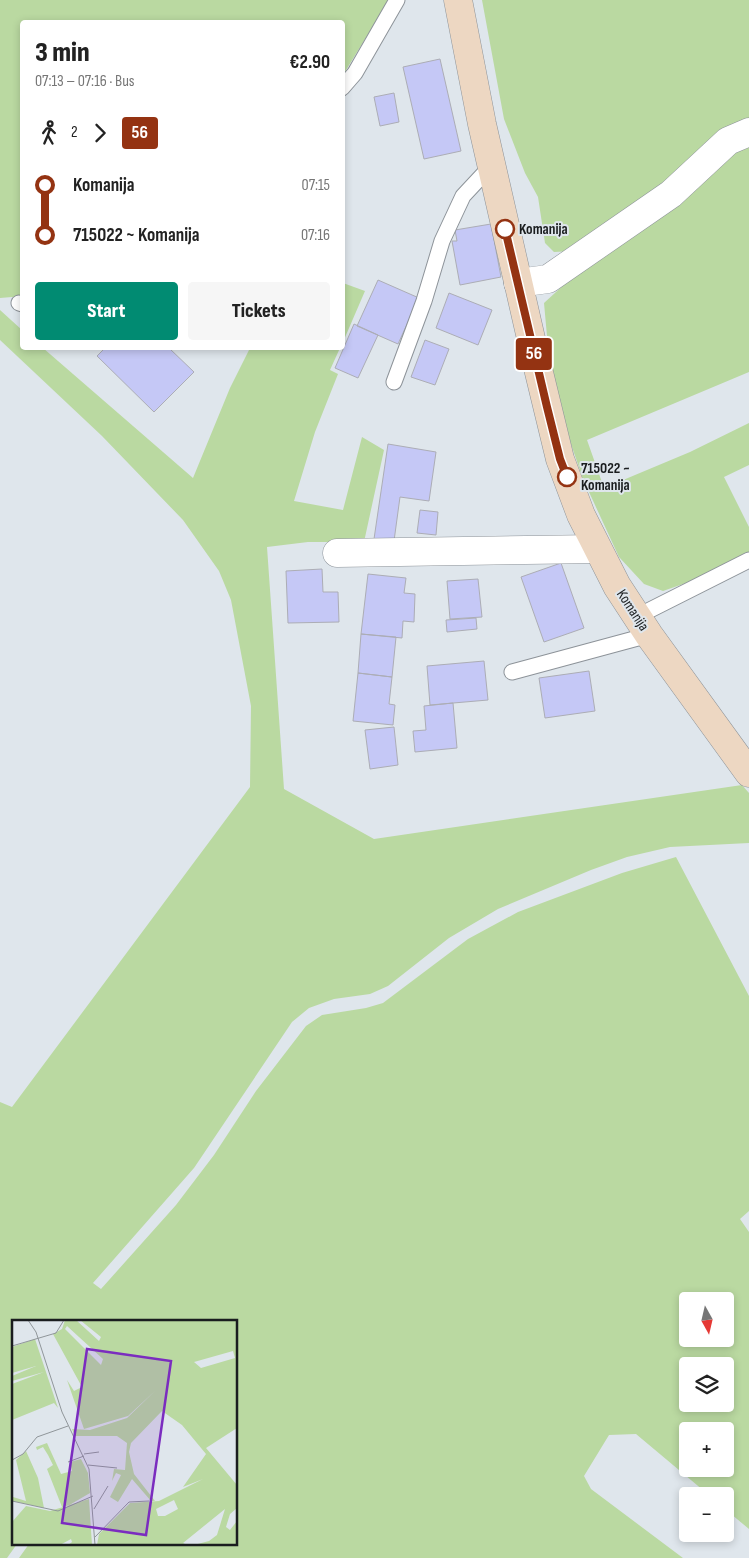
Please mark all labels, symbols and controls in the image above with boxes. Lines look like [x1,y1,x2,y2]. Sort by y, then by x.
text: 3 min [35,36,90,69]
text: €2.90 [290,51,330,74]
text: 07:13 – 07:16 · Bus [35,72,135,91]
icon: walk [35,119,63,147]
icon: forward [86,119,114,147]
text: 56 [132,122,148,143]
text: 2 [71,123,78,142]
text: Komanija [73,174,135,197]
text: 07:15 [302,176,330,195]
marker: Komanija [495,219,515,239]
place label: Komanija [519,220,568,239]
text: 715022 ~ Komanija [73,224,200,247]
text: 07:16 [301,226,330,245]
button: Start [35,282,178,340]
button: Tickets [188,282,330,340]
line badge: 56 [512,338,556,370]
text: 56 [526,343,542,364]
place label: 715022 ~ Komanija [581,459,630,495]
marker: 715022 ~ Komanija [557,467,577,487]
street label: Komanija [612,586,653,635]
north arrow [679,1292,734,1348]
map controls [679,1292,734,1542]
inset map [12,1320,238,1546]
button: layers [679,1357,734,1412]
button: + [679,1422,734,1477]
button: − [679,1487,734,1542]

